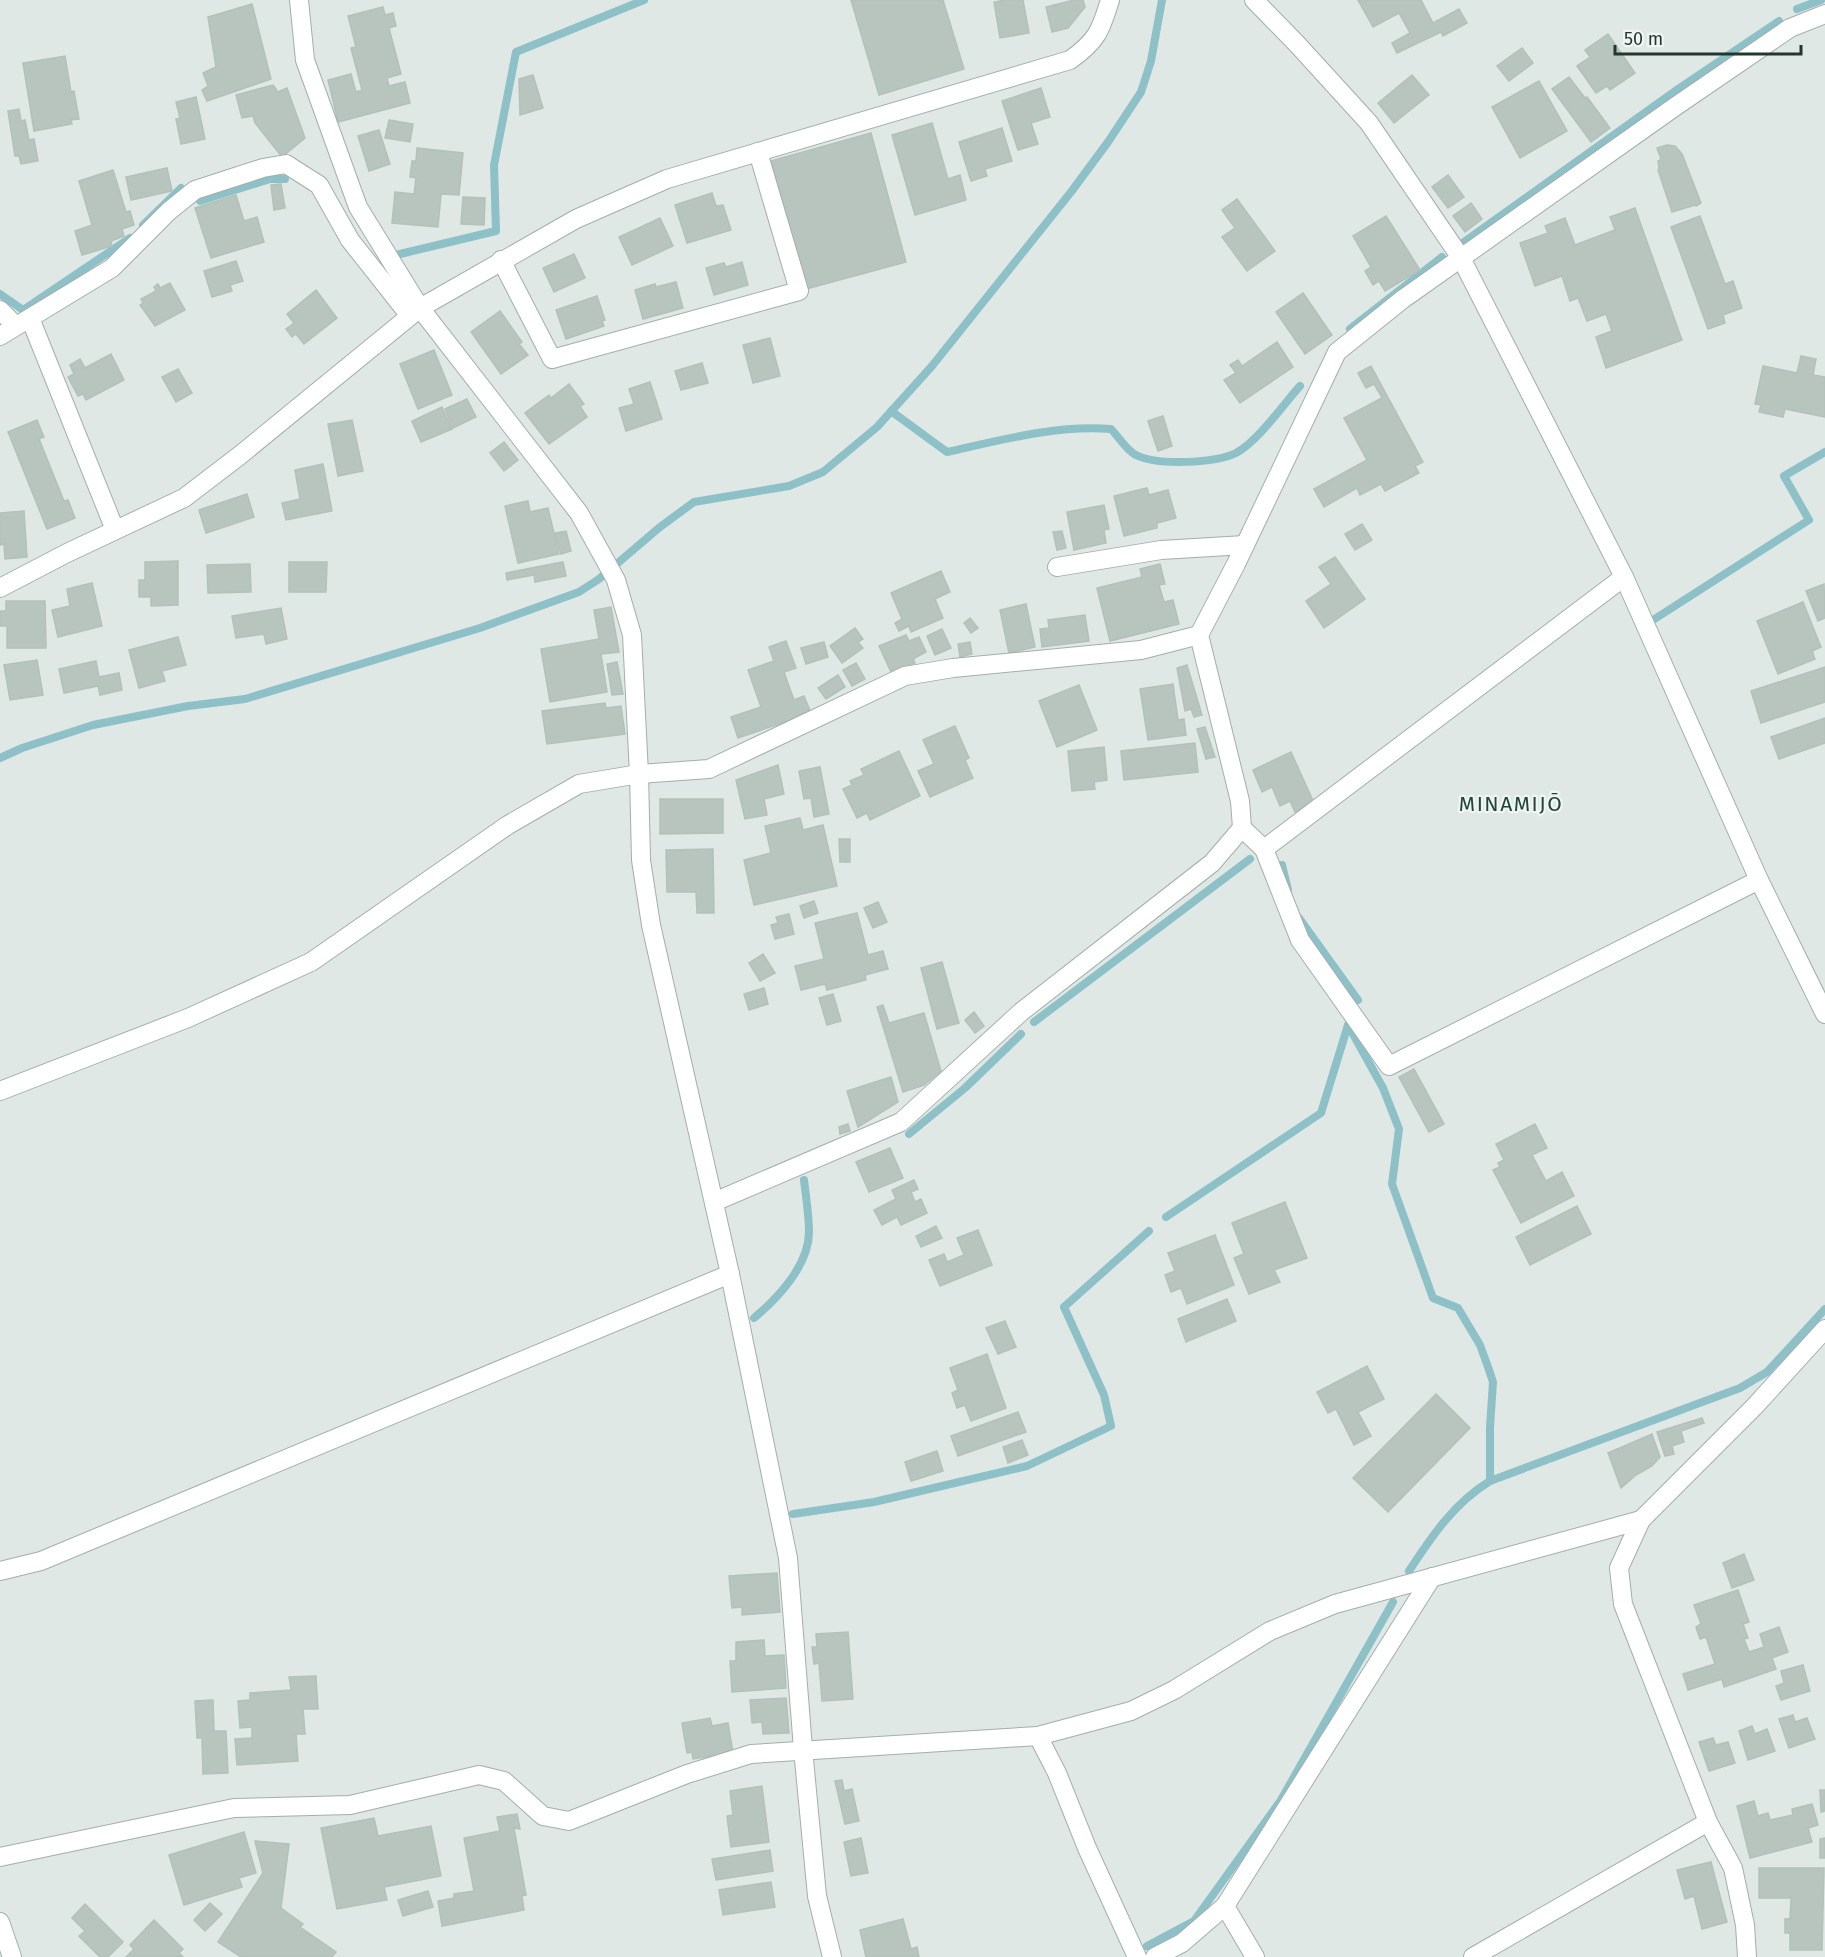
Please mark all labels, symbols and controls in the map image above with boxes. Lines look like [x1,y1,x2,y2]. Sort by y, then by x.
scale bar [1615,18,1801,56]
text: 50 m [1624,28,1663,50]
district label: MINAMIJŌ [1459,791,1563,817]

